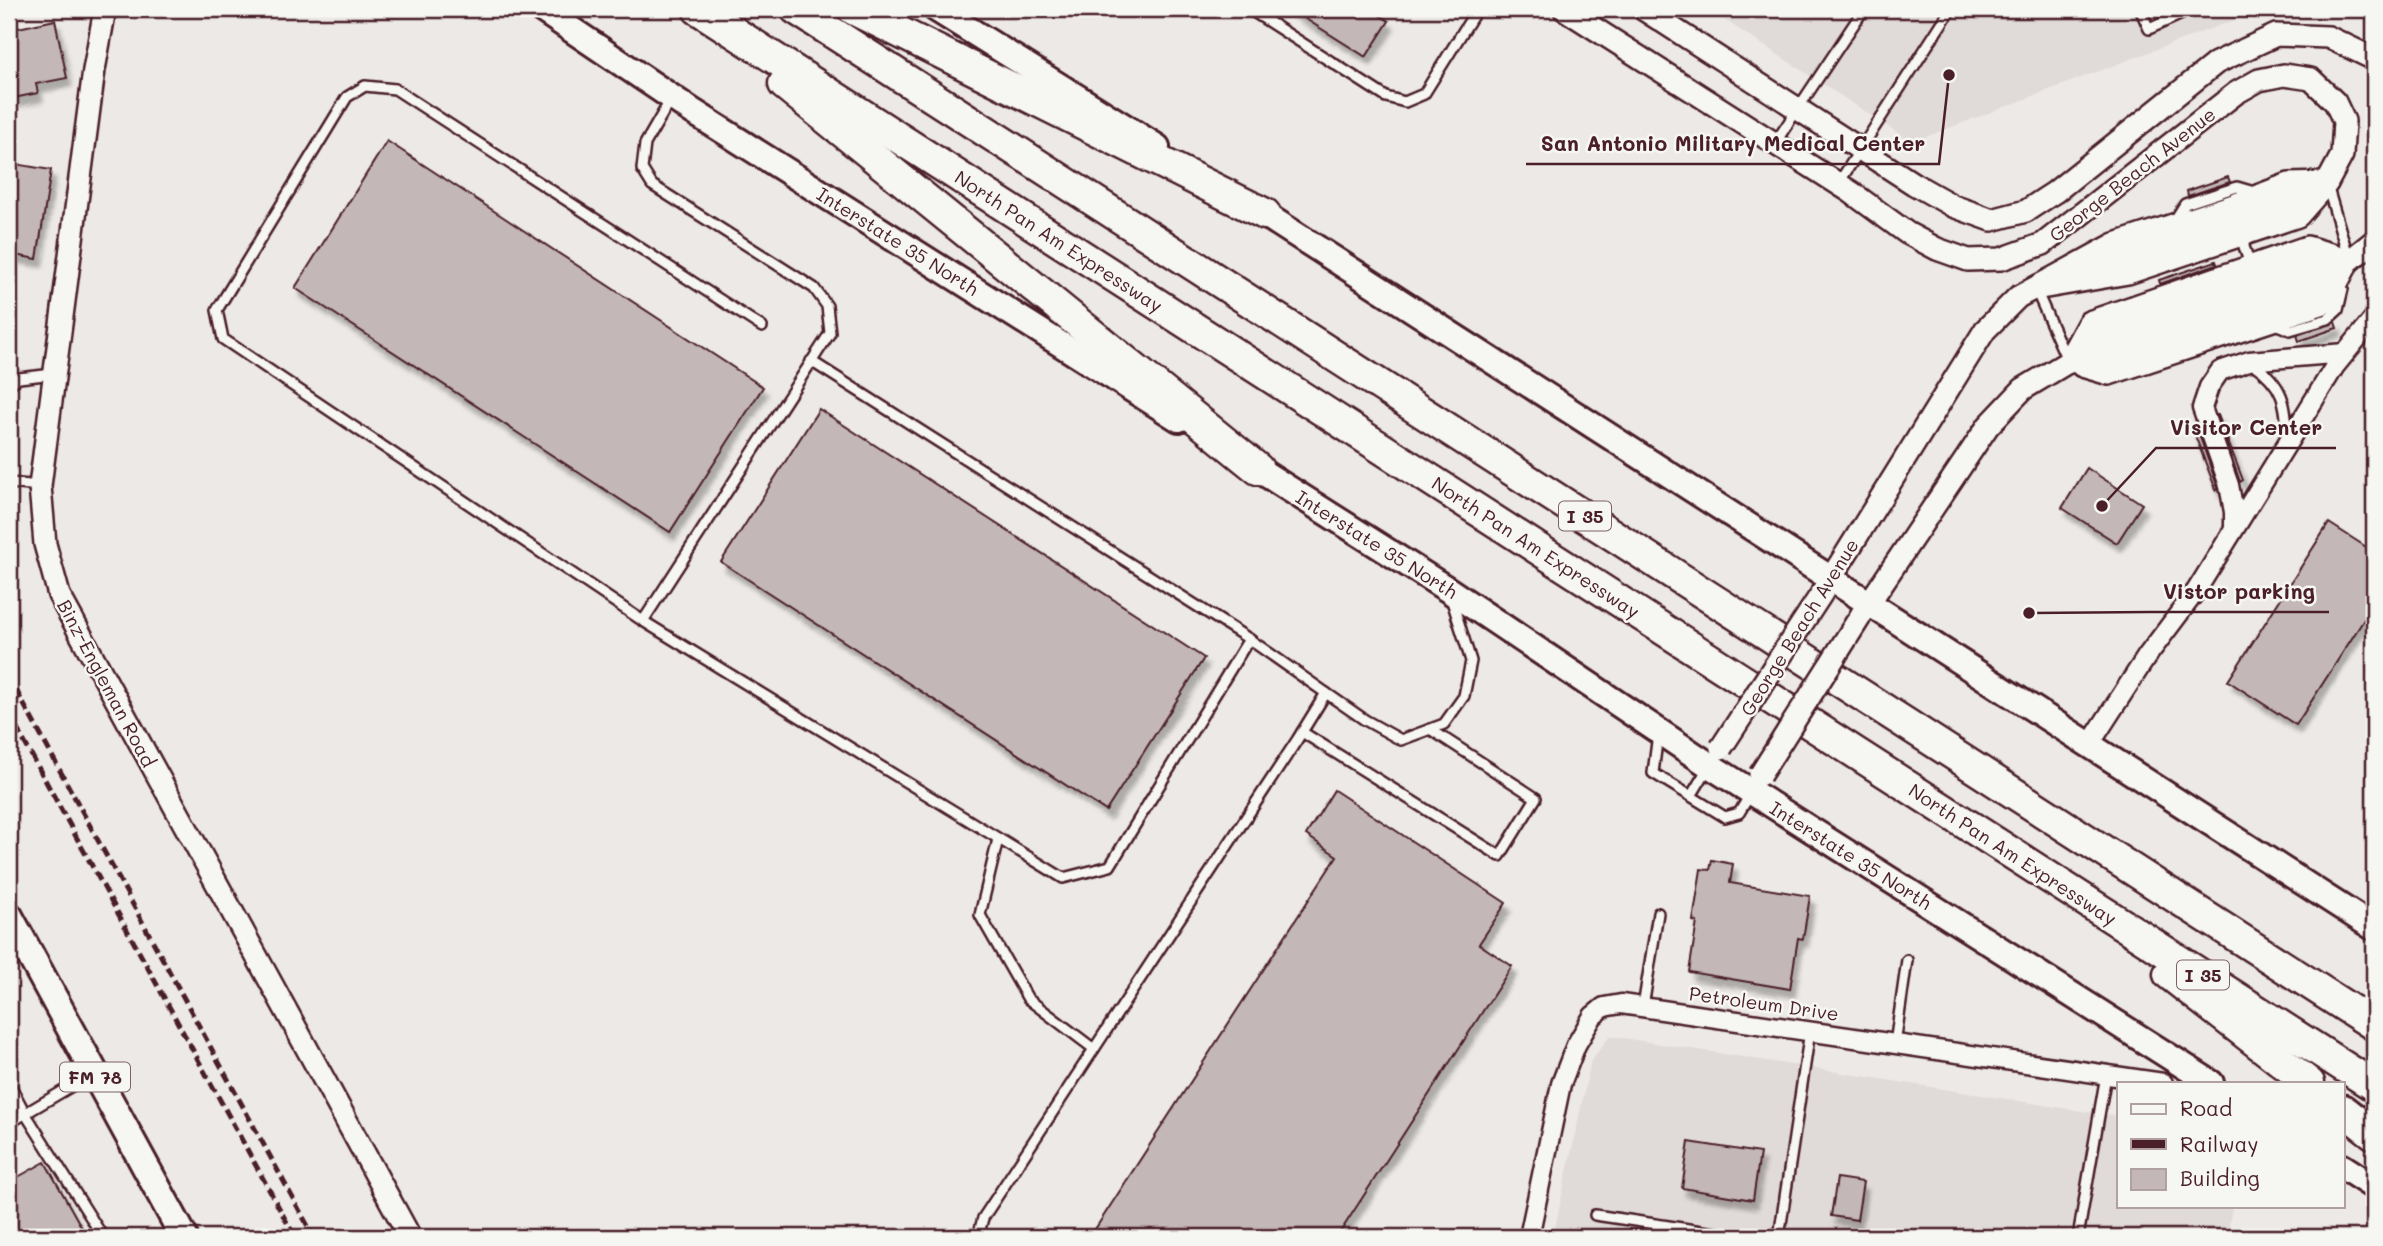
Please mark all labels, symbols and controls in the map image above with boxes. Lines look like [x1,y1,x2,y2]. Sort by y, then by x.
street label: George Beach Avenue [2044,101,2220,247]
callout: San Antonio Military Medical Center [1526,122,1939,164]
text: San Antonio Military Medical Center [1541,129,1925,157]
street label: North Pan Am Expressway [950,164,1168,318]
street label: Interstate 35 North [812,181,984,301]
callout: Visitor Center [2156,406,2336,448]
text: Visitor Center [2170,413,2322,440]
street label: North Pan Am Expressway [1427,470,1645,624]
street label: Interstate 35 North [1291,484,1463,604]
road number: I 35 [1559,502,1611,530]
street label: George Beach Avenue [1734,534,1864,720]
callout: Vistor parking [2149,570,2329,612]
text: Vistor parking [2163,577,2315,604]
street label: Binz-Engleman Road [52,595,162,771]
street label: North Pan Am Expressway [1904,777,2122,931]
street label: Interstate 35 North [1765,795,1937,915]
road number: I 35 [2177,960,2229,990]
street label: Petroleum Drive [1688,980,1840,1026]
road number: FM 78 [60,1062,130,1092]
legend [2117,1082,2344,1208]
text: Road [2180,1094,2232,1121]
text: Railway [2180,1130,2259,1157]
text: Building [2180,1164,2260,1191]

